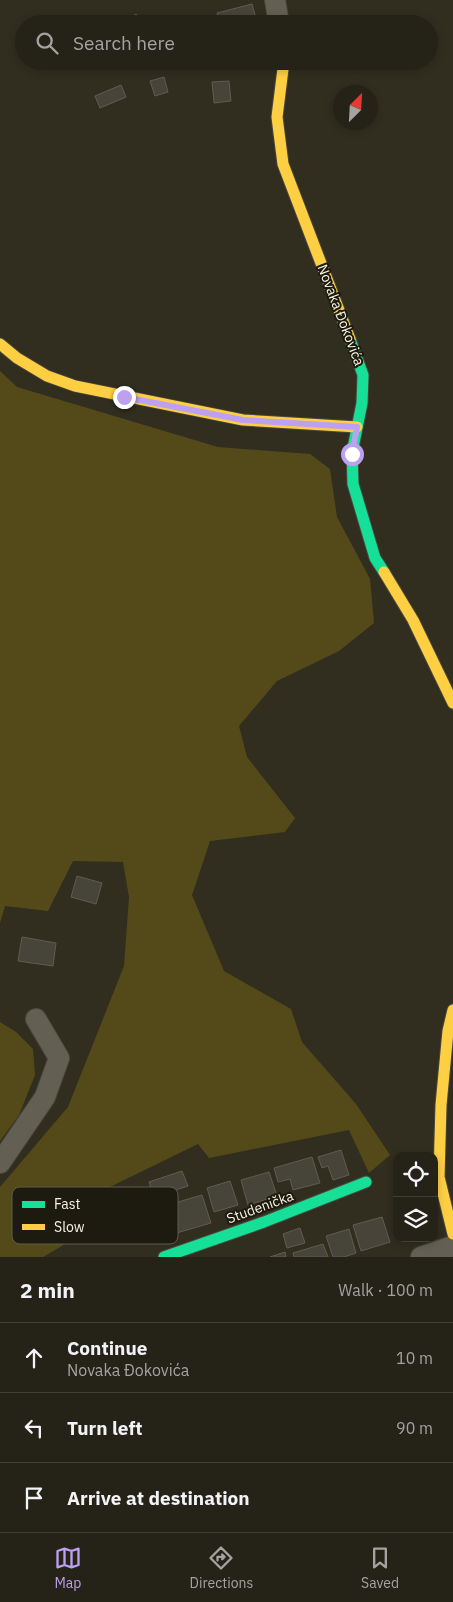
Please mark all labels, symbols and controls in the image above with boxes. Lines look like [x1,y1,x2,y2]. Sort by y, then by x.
search box [15,15,438,70]
icon: search [33,29,61,57]
text: Search here [73,31,175,55]
north arrow [333,85,378,130]
street label: Novaka Ðokovića [313,262,369,369]
route end [113,386,136,409]
route start [341,443,364,466]
map controls [393,1152,438,1242]
button: locate [393,1152,438,1197]
street label: Studenička [224,1186,296,1227]
legend [12,1187,178,1244]
text: Fast [54,1195,80,1213]
button: layers [393,1197,438,1242]
text: Slow [54,1218,85,1236]
text: 2 min [20,1276,75,1304]
text: Walk · 100 m [338,1280,433,1300]
text: Continue [67,1336,147,1360]
icon: ahead [20,1344,48,1372]
text: 10 m [396,1348,433,1368]
text: Novaka Ðokovića [67,1360,189,1380]
icon: left [20,1414,48,1442]
text: Turn left [67,1416,143,1440]
text: 90 m [396,1418,433,1438]
icon: arrive [20,1484,48,1512]
text: Arrive at destination [67,1486,250,1510]
tab: Map [54,1544,82,1592]
tab: Directions [190,1544,253,1592]
tab: Saved [361,1544,399,1592]

